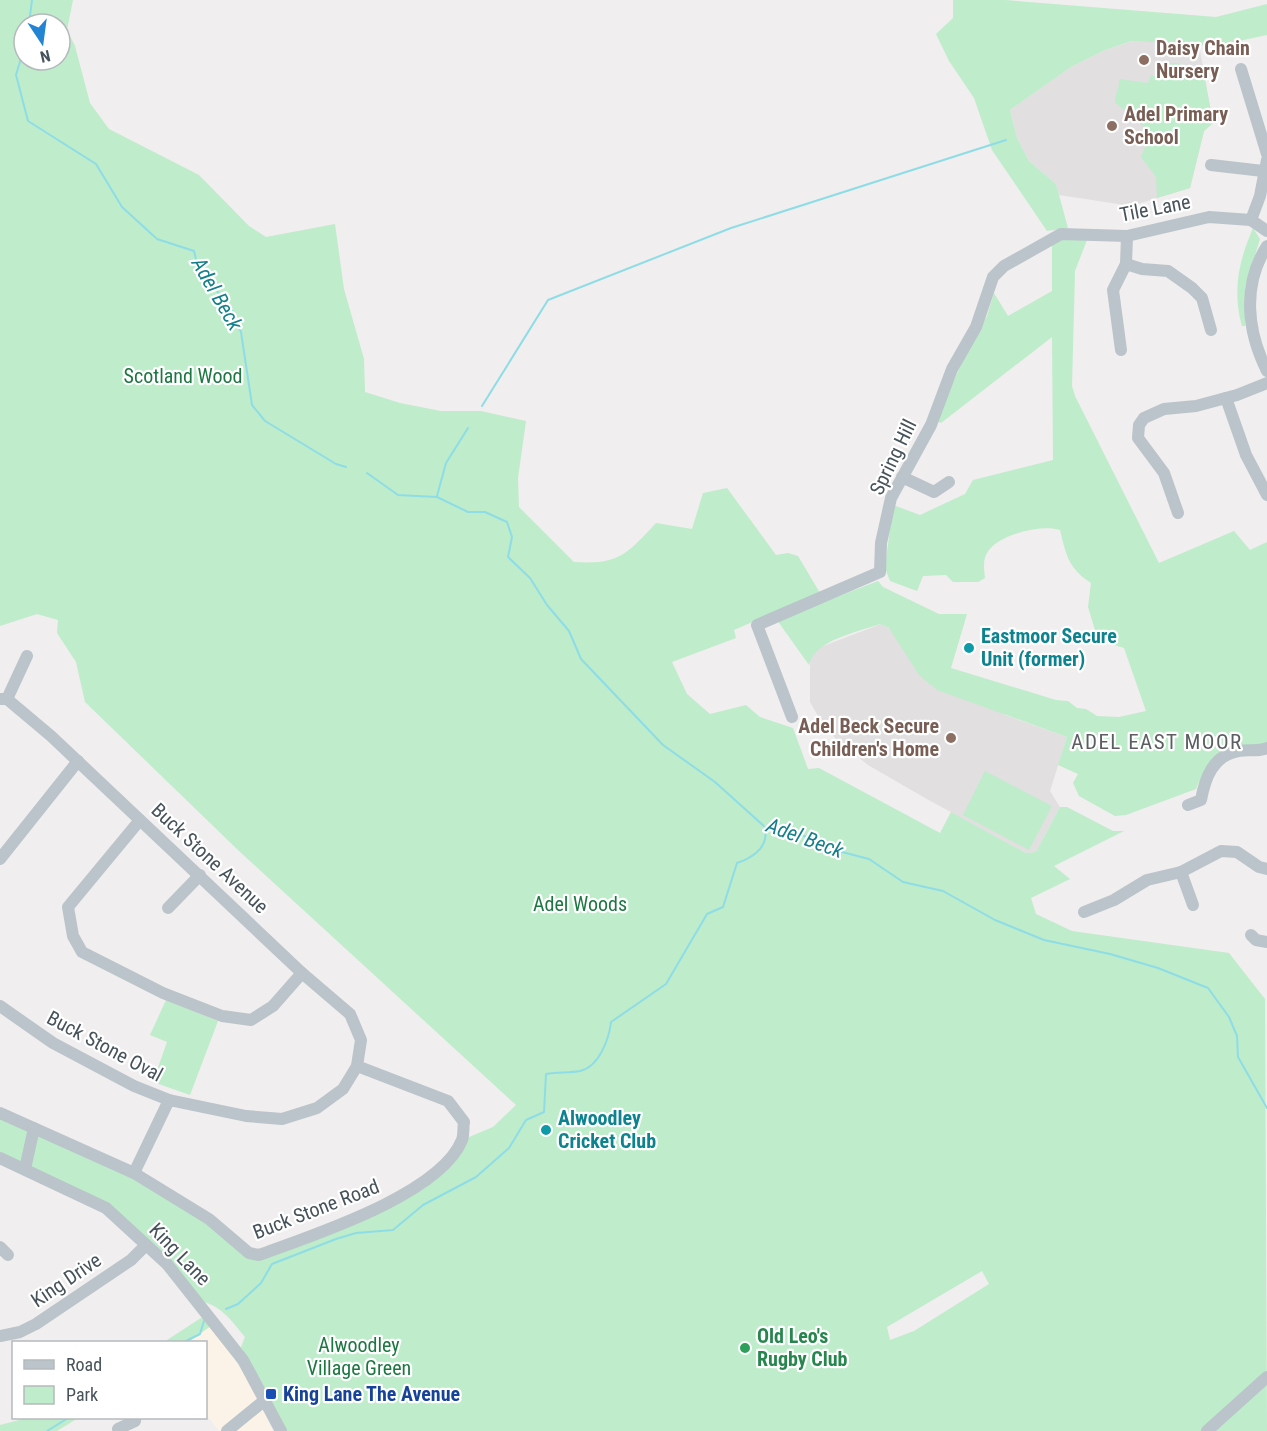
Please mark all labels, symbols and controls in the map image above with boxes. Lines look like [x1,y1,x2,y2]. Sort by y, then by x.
north arrow [12,12,72,72]
place label: Daisy Chain Nursery [1156,36,1250,83]
text: N [38,46,52,66]
marker: Daisy Chain Nursery [1137,53,1151,67]
place label: Adel Primary School [1124,102,1228,149]
marker: Adel Primary School [1105,119,1119,133]
street label: Tile Lane [1118,189,1192,227]
water label: Adel Beck [186,252,248,335]
park label: Scotland Wood [124,364,242,388]
street label: Spring Hill [864,415,922,499]
place label: Eastmoor Secure Unit (former) [981,624,1117,671]
marker: Eastmoor Secure Unit (former) [962,641,976,655]
place label: Adel Beck Secure Children's Home [798,714,939,761]
district label: ADEL EAST MOOR [1071,730,1243,754]
marker: Adel Beck Secure Children's Home [944,731,958,745]
street label: Buck Stone Avenue [147,798,273,918]
water label: Adel Beck [762,813,848,863]
park label: Adel Woods [533,892,627,916]
street label: Buck Stone Oval [43,1005,167,1087]
place label: Alwoodley Cricket Club [558,1106,656,1153]
marker: Alwoodley Cricket Club [539,1123,553,1137]
street label: Buck Stone Road [249,1174,383,1244]
street label: King Lane [144,1218,216,1290]
street label: King Drive [26,1248,106,1312]
place label: Old Leo's Rugby Club [757,1324,848,1371]
park label: Alwoodley Village Green [307,1333,411,1380]
legend [12,1341,207,1419]
marker: Old Leo's Rugby Club [738,1341,752,1355]
text: Road [66,1354,102,1375]
place label: King Lane The Avenue [283,1382,460,1406]
text: Park [66,1384,98,1405]
marker: King Lane The Avenue [264,1387,278,1401]

